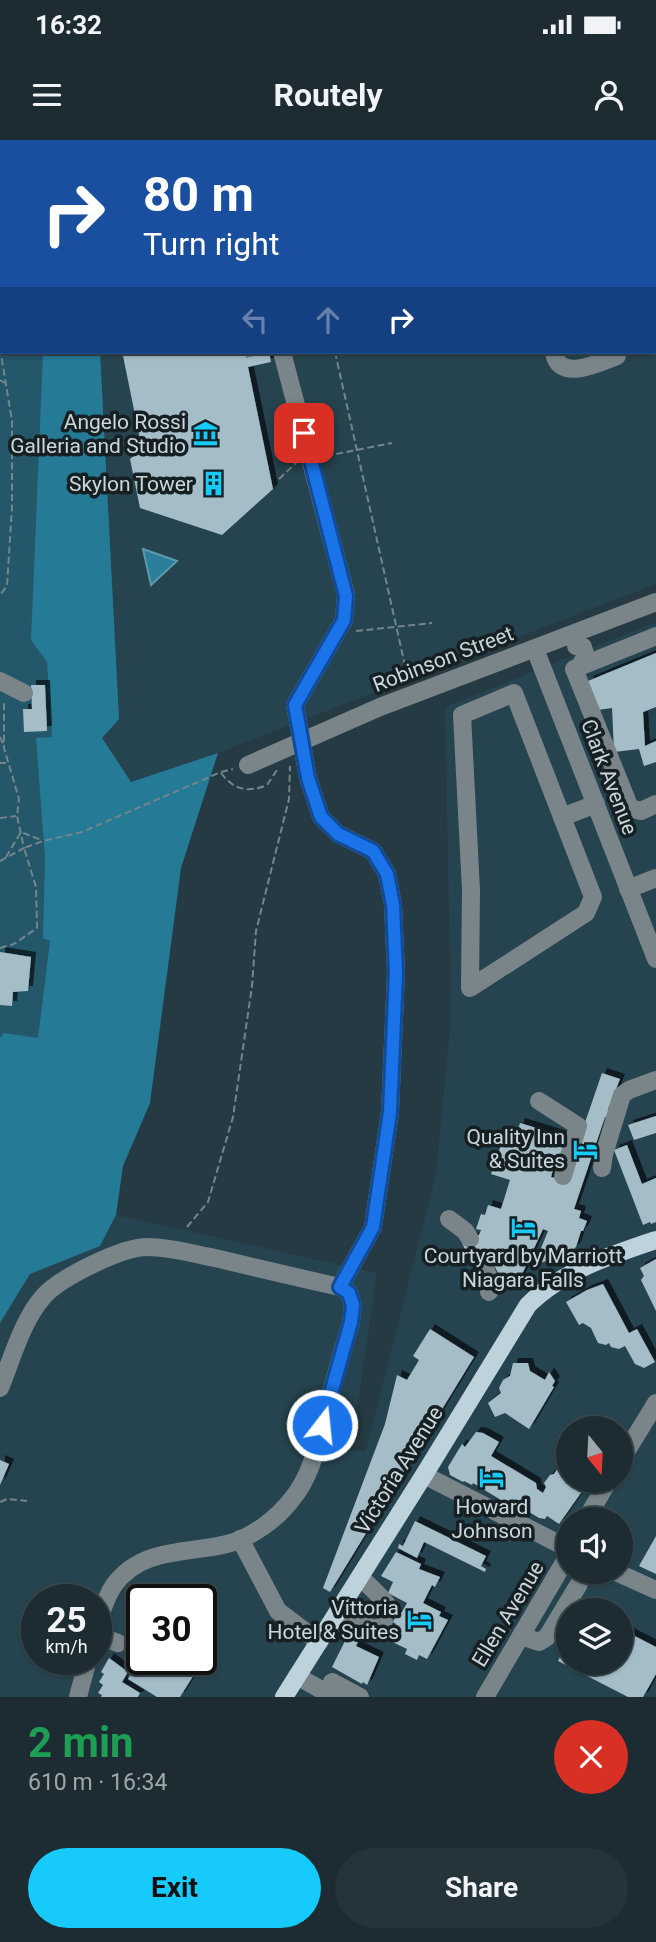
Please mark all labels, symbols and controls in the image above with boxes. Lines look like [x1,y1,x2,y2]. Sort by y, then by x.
text: 16:32 [35,10,102,40]
icon: menu [28,76,66,114]
text: Routely [273,76,383,114]
icon: person [590,76,628,114]
text: 80 m [143,166,254,223]
icon: right [28,168,119,259]
text: Turn right [143,225,279,263]
icon: left [236,301,274,339]
icon: ahead [309,301,347,339]
icon: right [382,301,420,339]
pin [274,403,334,463]
place label: Angelo Rossi Galleria and Studio [10,410,186,458]
icon: arrive [285,414,323,452]
museum icon: Angelo Rossi Galleria and Studio [192,420,220,448]
building icon: Skylon Tower [199,470,227,498]
place label: Skylon Tower [69,472,193,496]
street label: Robinson Street [369,621,517,697]
street label: Clark Avenue [576,716,642,838]
place label: Quality Inn & Suites [466,1125,565,1173]
hotel icon: Quality Inn & Suites [571,1135,599,1163]
hotel icon: Courtyard by Marriott Niagara Falls [509,1213,537,1241]
place label: Courtyard by Marriott Niagara Falls [424,1244,622,1292]
position arrow [285,1388,359,1462]
street label: Victoria Avenue [350,1402,448,1538]
north arrow [556,1416,634,1493]
map controls [556,1416,633,1675]
hotel icon: Howard Johnson [478,1464,506,1492]
place label: Howard Johnson [451,1495,533,1543]
button: sound [556,1507,633,1584]
street label: Ellen Avenue [467,1557,549,1671]
speed limit sign: 30 [126,1584,217,1675]
place label: Vittoria Hotel & Suites [267,1596,399,1644]
button: layers [556,1598,633,1675]
text: 25 [46,1600,87,1641]
hotel icon: Vittoria Hotel & Suites [405,1606,433,1634]
text: km/h [45,1636,88,1657]
text: 2 min [28,1718,134,1767]
button: close [554,1720,628,1794]
text: 610 m · 16:34 [28,1769,167,1796]
button: Exit [28,1848,321,1928]
button: Share [335,1848,628,1928]

